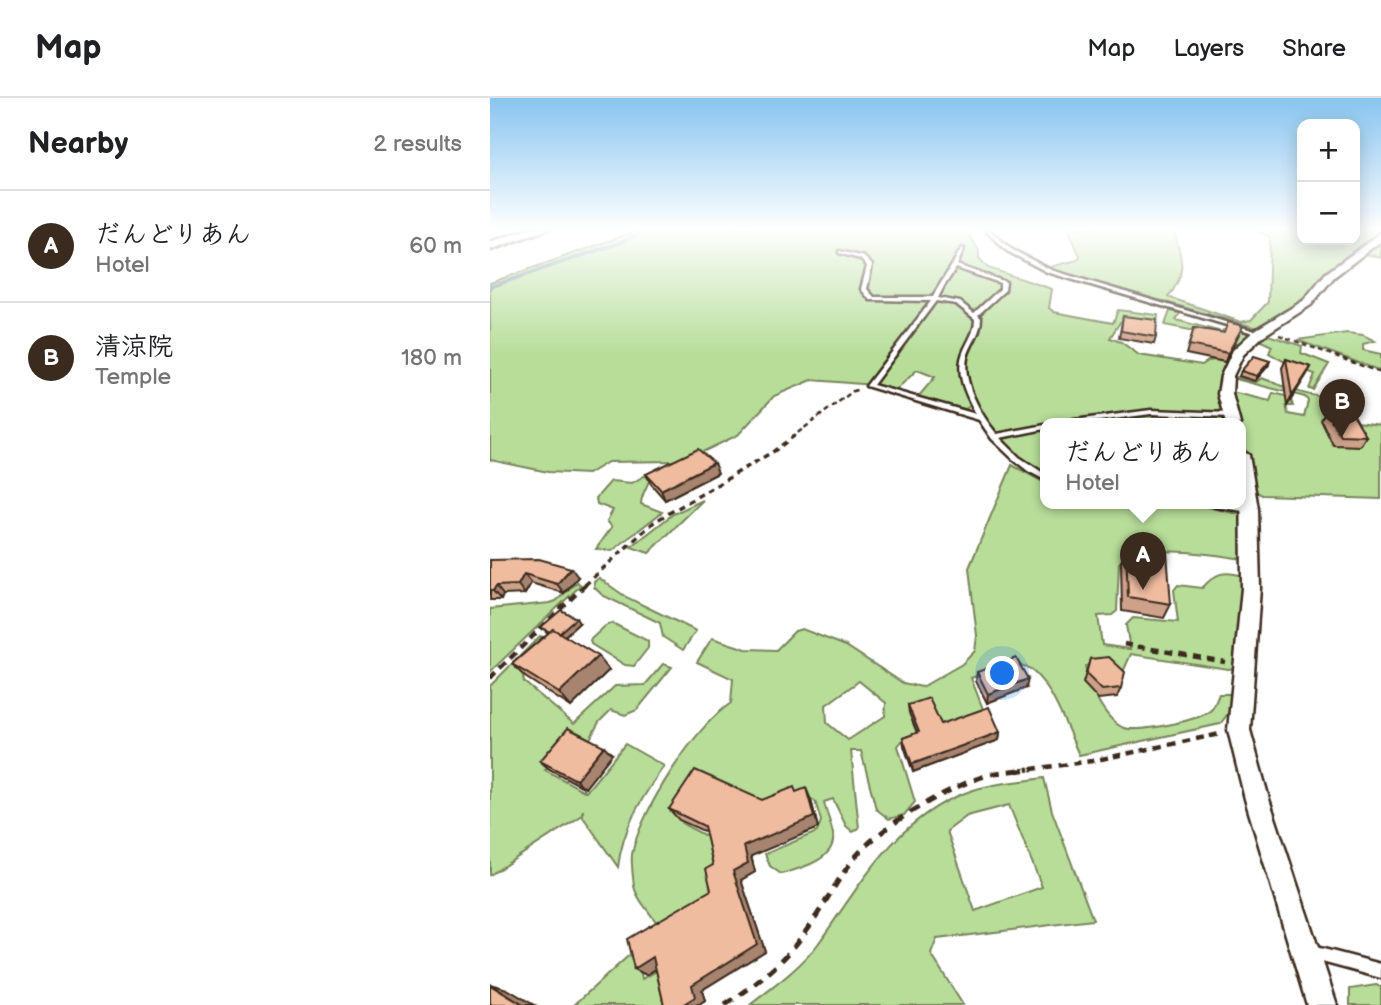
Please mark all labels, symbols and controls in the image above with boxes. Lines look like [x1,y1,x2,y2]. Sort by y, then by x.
text: Map [35,28,101,68]
text: Map [1087,34,1135,63]
text: Layers [1173,34,1244,63]
text: Share [1282,34,1346,63]
map controls [1297,119,1360,245]
button: + [1297,119,1360,182]
text: Nearby [28,126,128,162]
text: 2 results [373,130,462,158]
button: − [1297,182,1360,245]
text: だんどりあん [95,220,251,251]
text: A [44,232,58,260]
text: 60 m [409,232,462,260]
text: Hotel [95,251,150,279]
text: 清涼院 [95,332,173,363]
text: B [43,344,59,372]
text: 180 m [401,344,462,372]
text: Temple [95,363,171,391]
pin: B [1319,379,1365,437]
popup [1040,418,1246,509]
text: だんどりあん [1065,438,1221,469]
text: Hotel [1065,469,1120,497]
pin: A [1120,532,1166,590]
your location [985,656,1019,690]

